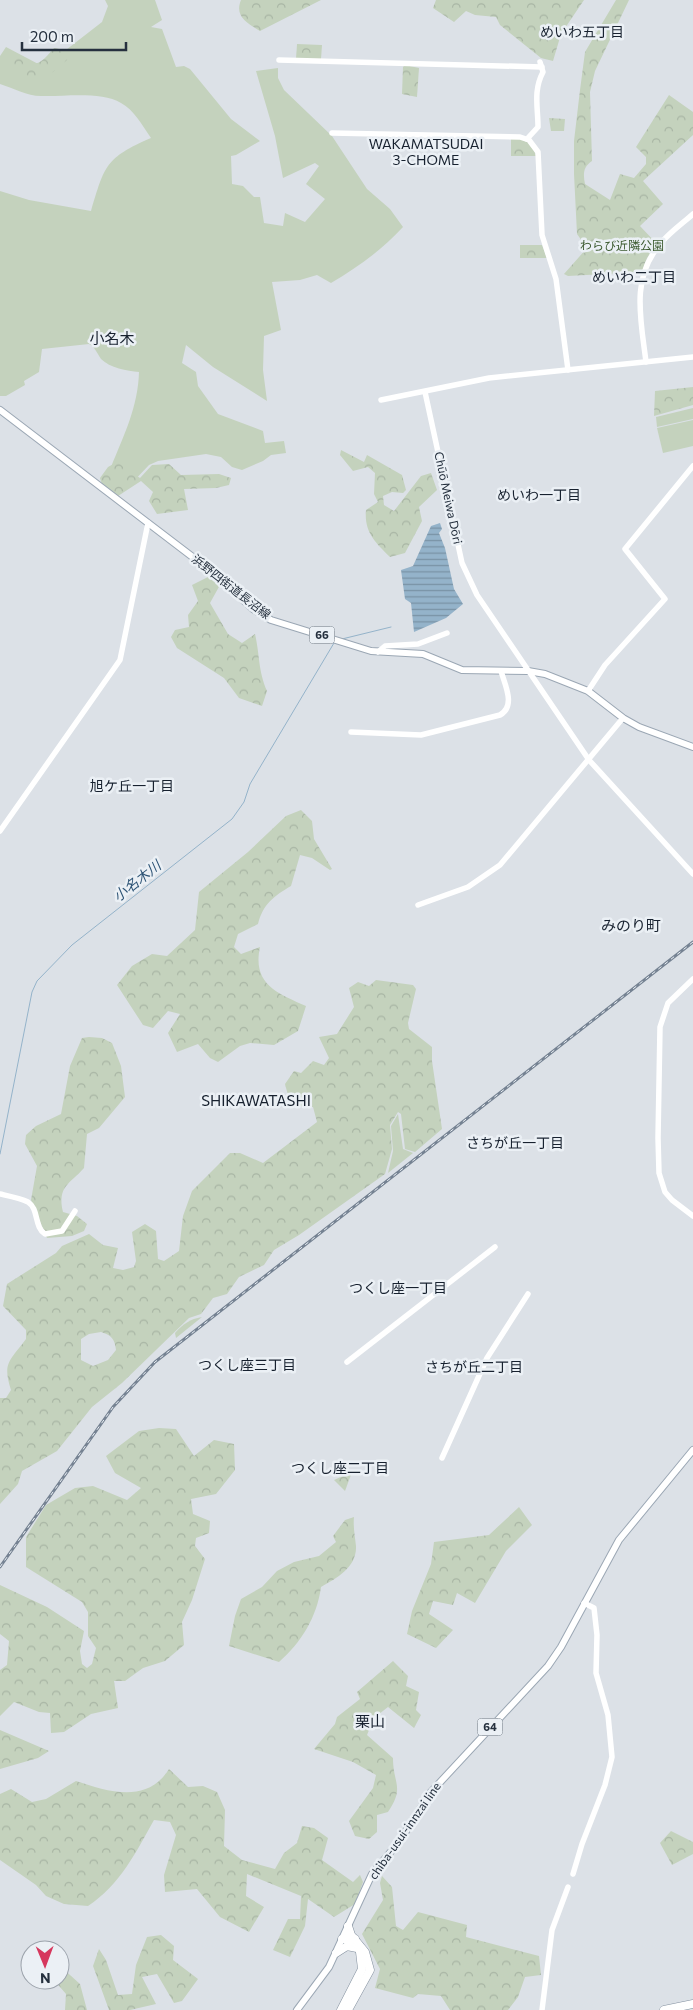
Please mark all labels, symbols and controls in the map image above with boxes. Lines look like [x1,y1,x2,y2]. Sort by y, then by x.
scale bar [22,20,126,52]
district label: めいわ五丁目 [540,23,624,40]
text: 200 m [30,27,74,45]
district label: WAKAMATSUDAI 3-CHOME [369,135,483,168]
park label: わらび近隣公園 [580,238,664,252]
district label: めいわ二丁目 [592,268,676,285]
district label: 小名木 [89,329,135,347]
street label: Chūō Meiwa Dōri [432,450,466,545]
district label: めいわ一丁目 [497,486,581,503]
street label: 浜野四街道長沼線 [189,551,274,621]
road number: 66 [310,626,334,644]
district label: 旭ケ丘一丁目 [90,777,174,794]
water label: 小名木川 [109,855,166,905]
district label: みのり町 [601,916,661,934]
district label: SHIKAWATASHI [201,1091,311,1109]
district label: さちが丘一丁目 [466,1134,564,1151]
district label: つくし座一丁目 [349,1279,447,1296]
district label: つくし座三丁目 [198,1356,296,1373]
district label: さちが丘二丁目 [425,1358,523,1375]
district label: つくし座二丁目 [291,1459,389,1476]
district label: 栗山 [355,1712,385,1730]
road number: 64 [478,1718,502,1735]
street label: chiba-usui-innzai line [365,1779,443,1882]
north arrow [20,1940,70,1990]
text: N [40,1970,51,1987]

